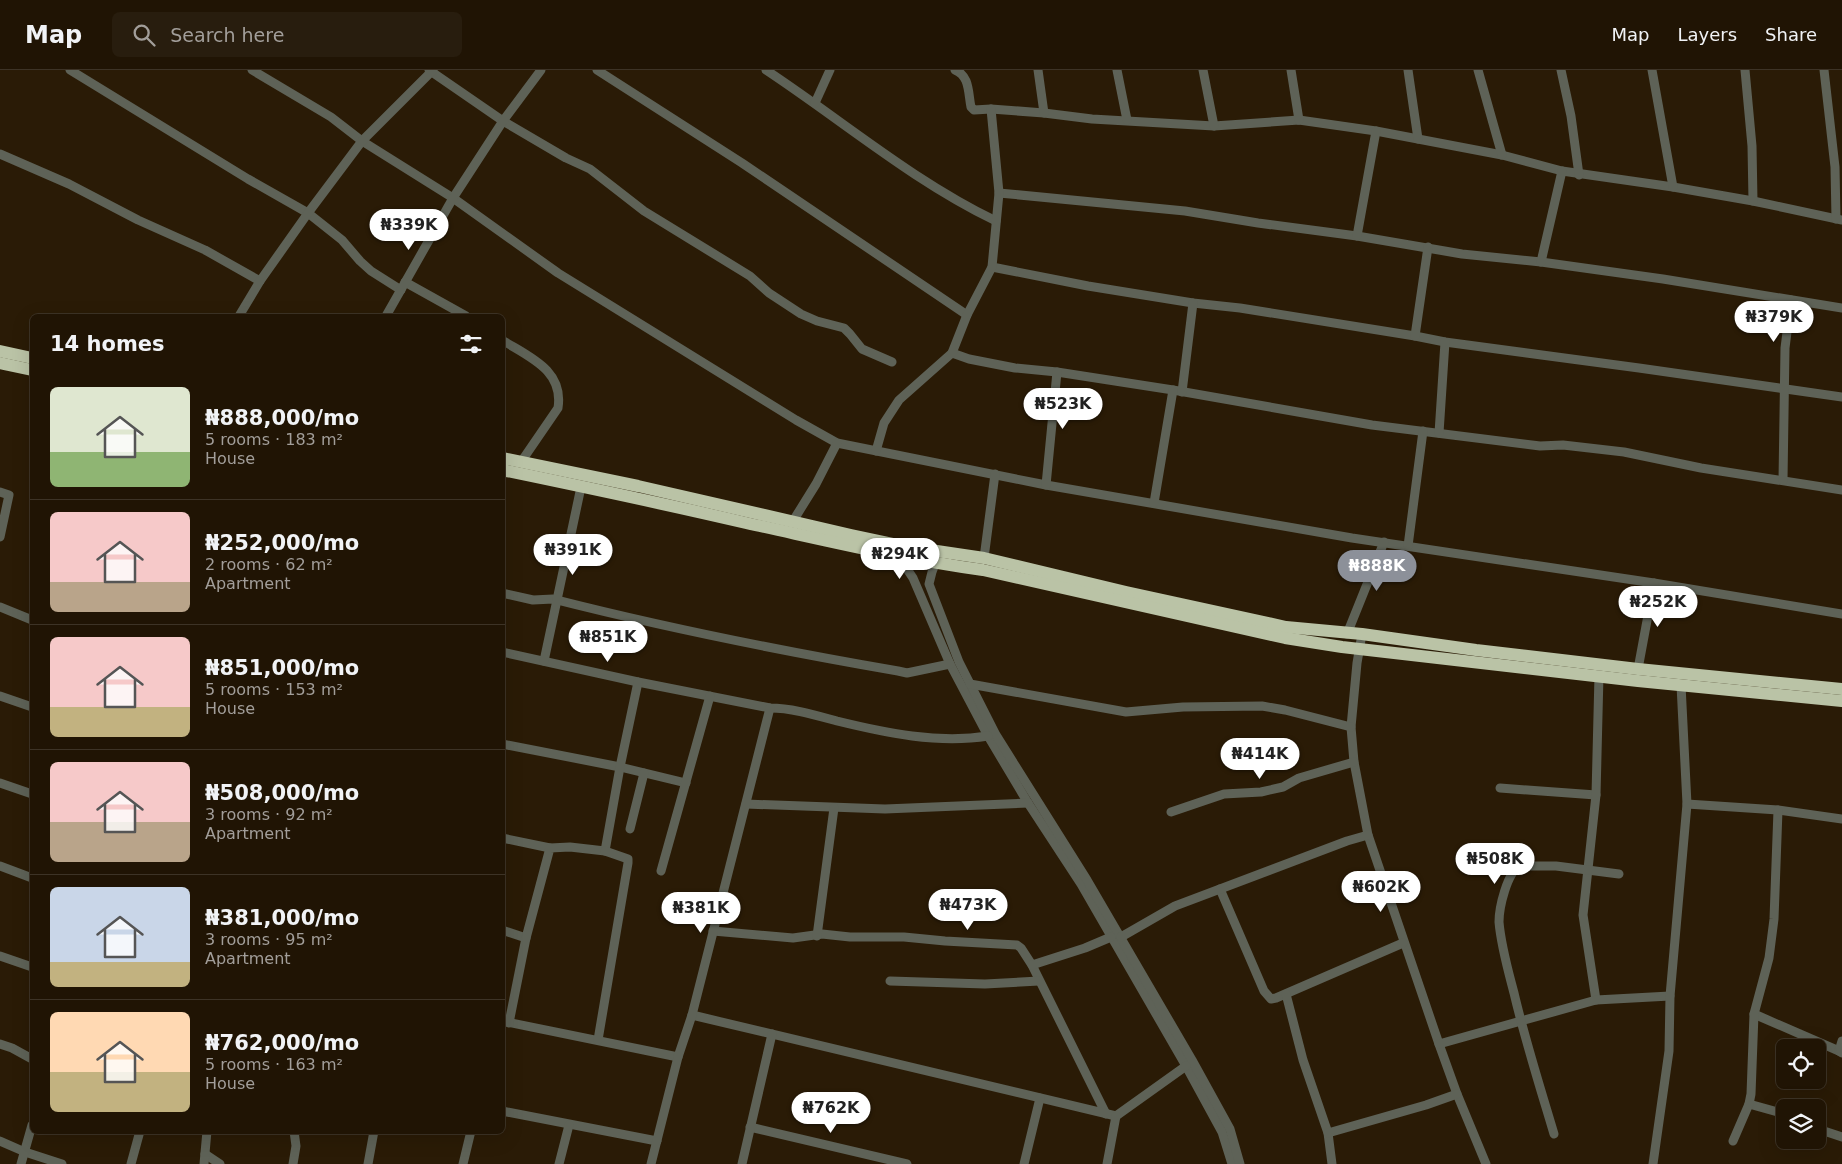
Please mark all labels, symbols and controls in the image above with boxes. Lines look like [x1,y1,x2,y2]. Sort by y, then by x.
search box [112,12,462,57]
text: Map [25,21,82,49]
icon: search [130,21,158,49]
text: Search here [170,24,284,46]
text: Map [1611,24,1649,45]
text: Layers [1677,24,1737,45]
text: Share [1765,24,1817,45]
pin: ₦339K [374,208,444,251]
text: ₦339K [381,215,437,234]
pin: ₦379K [1739,300,1809,343]
text: ₦379K [1746,307,1802,326]
icon: filters [457,330,485,358]
text: 14 homes [50,332,165,356]
pin: ₦523K [1028,388,1098,430]
text: ₦523K [1035,394,1091,413]
text: ₦888,000/mo [205,406,359,430]
icon: home [90,407,150,467]
text: 5 rooms · 183 m² [205,430,343,449]
text: House [205,449,255,468]
text: ₦252,000/mo [205,531,359,555]
icon: home [90,532,150,592]
pin: ₦391K [538,534,608,576]
pin: ₦294K [865,538,935,580]
text: ₦391K [545,540,601,559]
text: ₦294K [872,544,928,563]
pin: ₦888K [1342,550,1412,592]
text: 2 rooms · 62 m² [205,555,333,574]
text: ₦888K [1349,556,1405,575]
text: Apartment [205,574,291,593]
pin: ₦252K [1623,586,1693,628]
text: ₦252K [1630,592,1686,611]
pin: ₦851K [573,620,643,663]
text: ₦851K [580,627,636,646]
text: ₦851,000/mo [205,656,359,680]
icon: home [90,657,150,717]
text: 5 rooms · 153 m² [205,680,343,699]
text: House [205,699,255,718]
pin: ₦414K [1225,738,1295,780]
text: ₦414K [1232,744,1288,763]
text: ₦508,000/mo [205,781,359,805]
icon: home [90,782,150,842]
text: 3 rooms · 92 m² [205,805,333,824]
text: Apartment [205,824,291,843]
pin: ₦508K [1460,842,1530,885]
text: ₦508K [1467,849,1523,868]
pin: ₦602K [1346,870,1416,913]
text: ₦602K [1353,877,1409,896]
pin: ₦473K [933,888,1003,931]
pin: ₦381K [666,892,736,934]
text: ₦473K [940,895,996,914]
text: ₦381K [673,898,729,917]
text: ₦381,000/mo [205,906,359,930]
icon: home [90,907,150,967]
text: 3 rooms · 95 m² [205,930,333,949]
text: Apartment [205,949,291,968]
text: ₦762,000/mo [205,1031,359,1055]
icon: home [90,1032,150,1092]
map controls [1776,1039,1826,1149]
button: locate [1776,1039,1826,1089]
text: 5 rooms · 163 m² [205,1055,343,1074]
text: House [205,1074,255,1093]
pin: ₦762K [796,1092,866,1134]
text: ₦762K [803,1098,859,1117]
button: layers [1776,1099,1826,1149]

